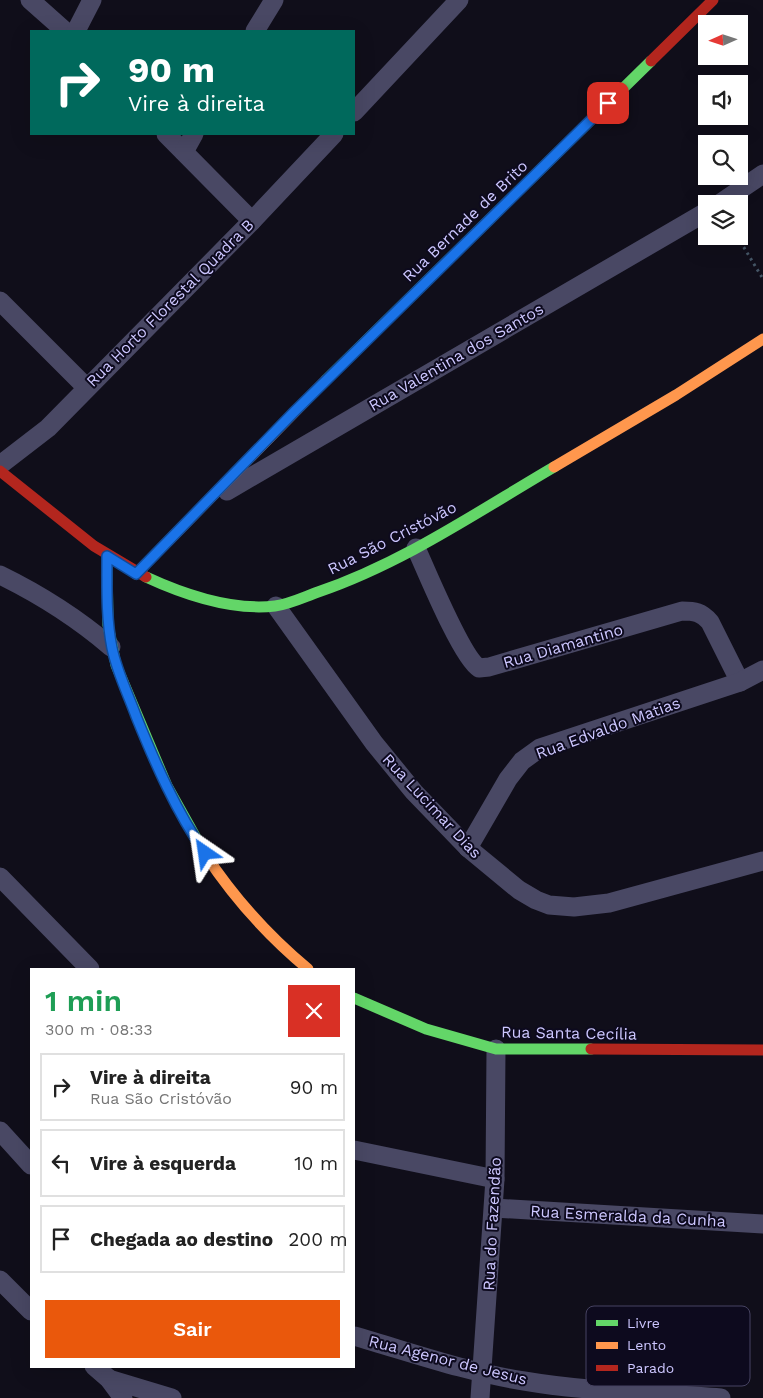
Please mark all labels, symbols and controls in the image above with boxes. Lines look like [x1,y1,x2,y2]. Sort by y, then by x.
north arrow [698,15,748,65]
map controls [698,15,748,245]
text: 90 m [128,49,215,91]
icon: right [45,50,110,115]
button: sound [698,75,748,125]
pin [587,82,629,124]
icon: arrive [594,89,622,117]
text: Vire à direita [128,91,265,116]
button: search [698,135,748,185]
street label: Rua Bernade de Brito [398,156,532,286]
button: layers [698,195,748,245]
street label: Rua Horto Florestal Quadra B [82,215,258,391]
street label: Rua Valentina dos Santos [365,299,547,415]
street label: Rua São Cristóvão [324,497,460,579]
street label: Rua Diamantino [501,620,625,672]
street label: Rua Edvaldo Matias [533,693,683,763]
street label: Rua Lucimar Dias [379,750,485,862]
position arrow [178,826,230,878]
text: 1 min [45,983,122,1018]
button: close [288,985,340,1037]
text: 300 m · 08:33 [45,1020,153,1039]
street label: Rua Santa Cecília [501,1022,637,1044]
text: Vire à direita [90,1066,211,1089]
icon: right [47,1073,75,1101]
text: 90 m [290,1076,338,1099]
text: Rua São Cristóvão [90,1089,232,1108]
icon: left [47,1149,75,1177]
text: Vire à esquerda [90,1152,236,1175]
text: 10 m [294,1152,338,1175]
street label: Rua do Fazendão [479,1157,505,1291]
street label: Rua Esmeralda da Cunha [530,1201,726,1231]
icon: arrive [47,1225,75,1253]
text: Chegada ao destino [90,1228,273,1251]
text: 200 m [288,1228,348,1251]
button: Sair [45,1300,340,1358]
legend [586,1306,750,1386]
text: Livre [627,1315,660,1331]
street label: Rua Agenor de Jesus [367,1331,529,1389]
text: Lento [627,1337,666,1353]
text: Parado [627,1360,674,1376]

